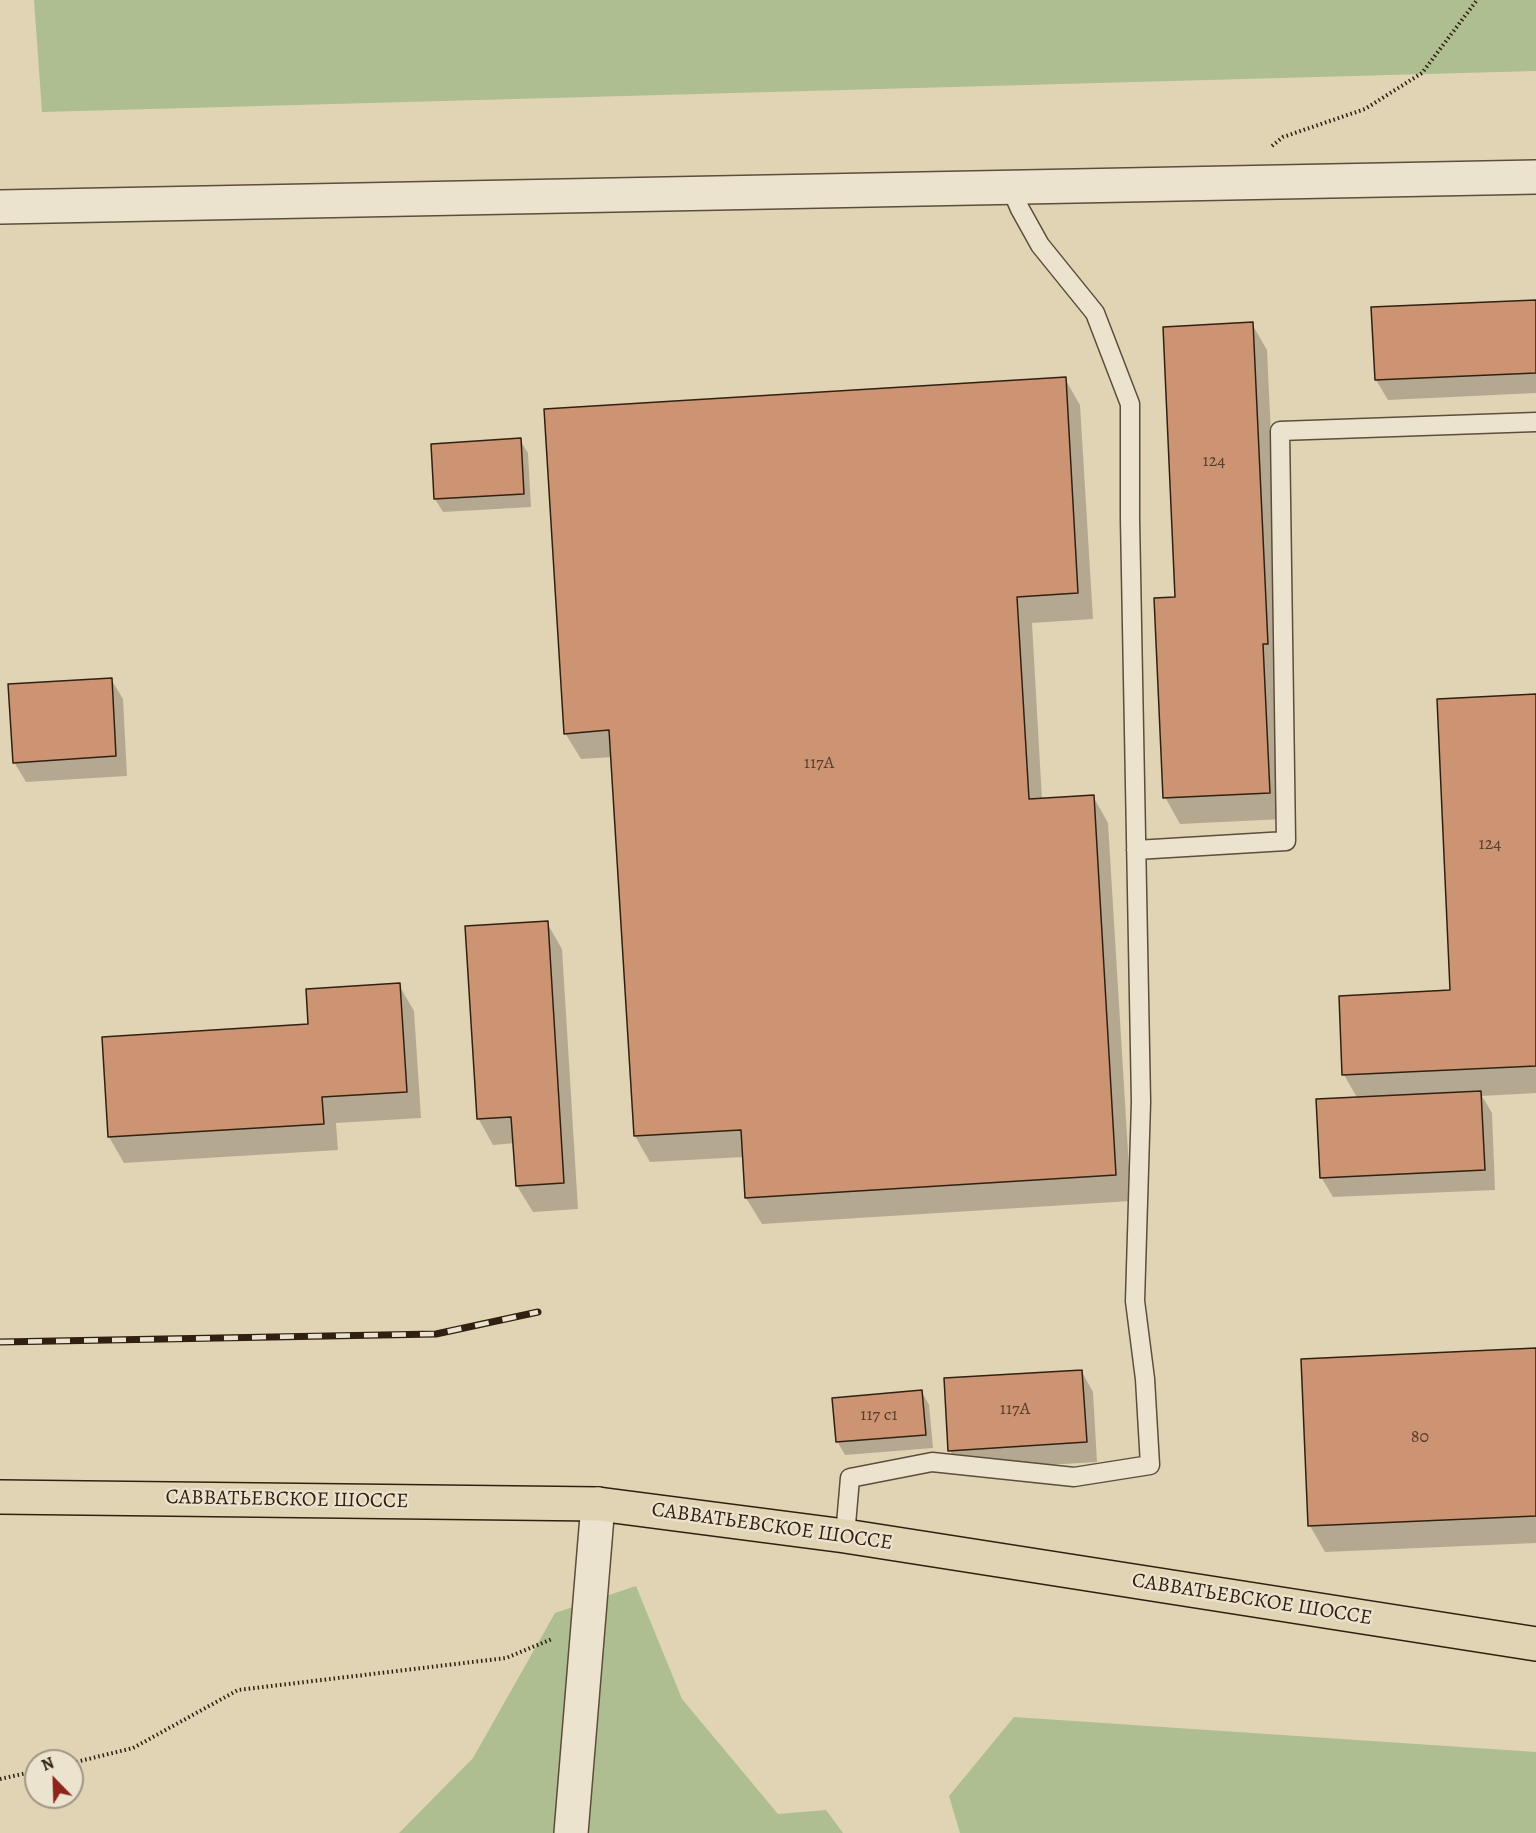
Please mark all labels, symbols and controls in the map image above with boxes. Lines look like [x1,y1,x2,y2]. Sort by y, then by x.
house number: 124 [1203,451,1225,473]
house number: 117А [804,753,834,775]
house number: 124 [1479,834,1501,856]
house number: 117А [1000,1399,1030,1421]
house number: 117 с1 [860,1405,898,1427]
house number: 80 [1411,1427,1429,1449]
street label: САВВАТЬЕВСКОЕ ШОССЕ [165,1485,409,1515]
street label: САВВАТЬЕВСКОЕ ШОССЕ [650,1498,894,1556]
street label: САВВАТЬЕВСКОЕ ШОССЕ [1130,1569,1374,1631]
north arrow [24,1749,84,1809]
text: N [38,1752,57,1777]

